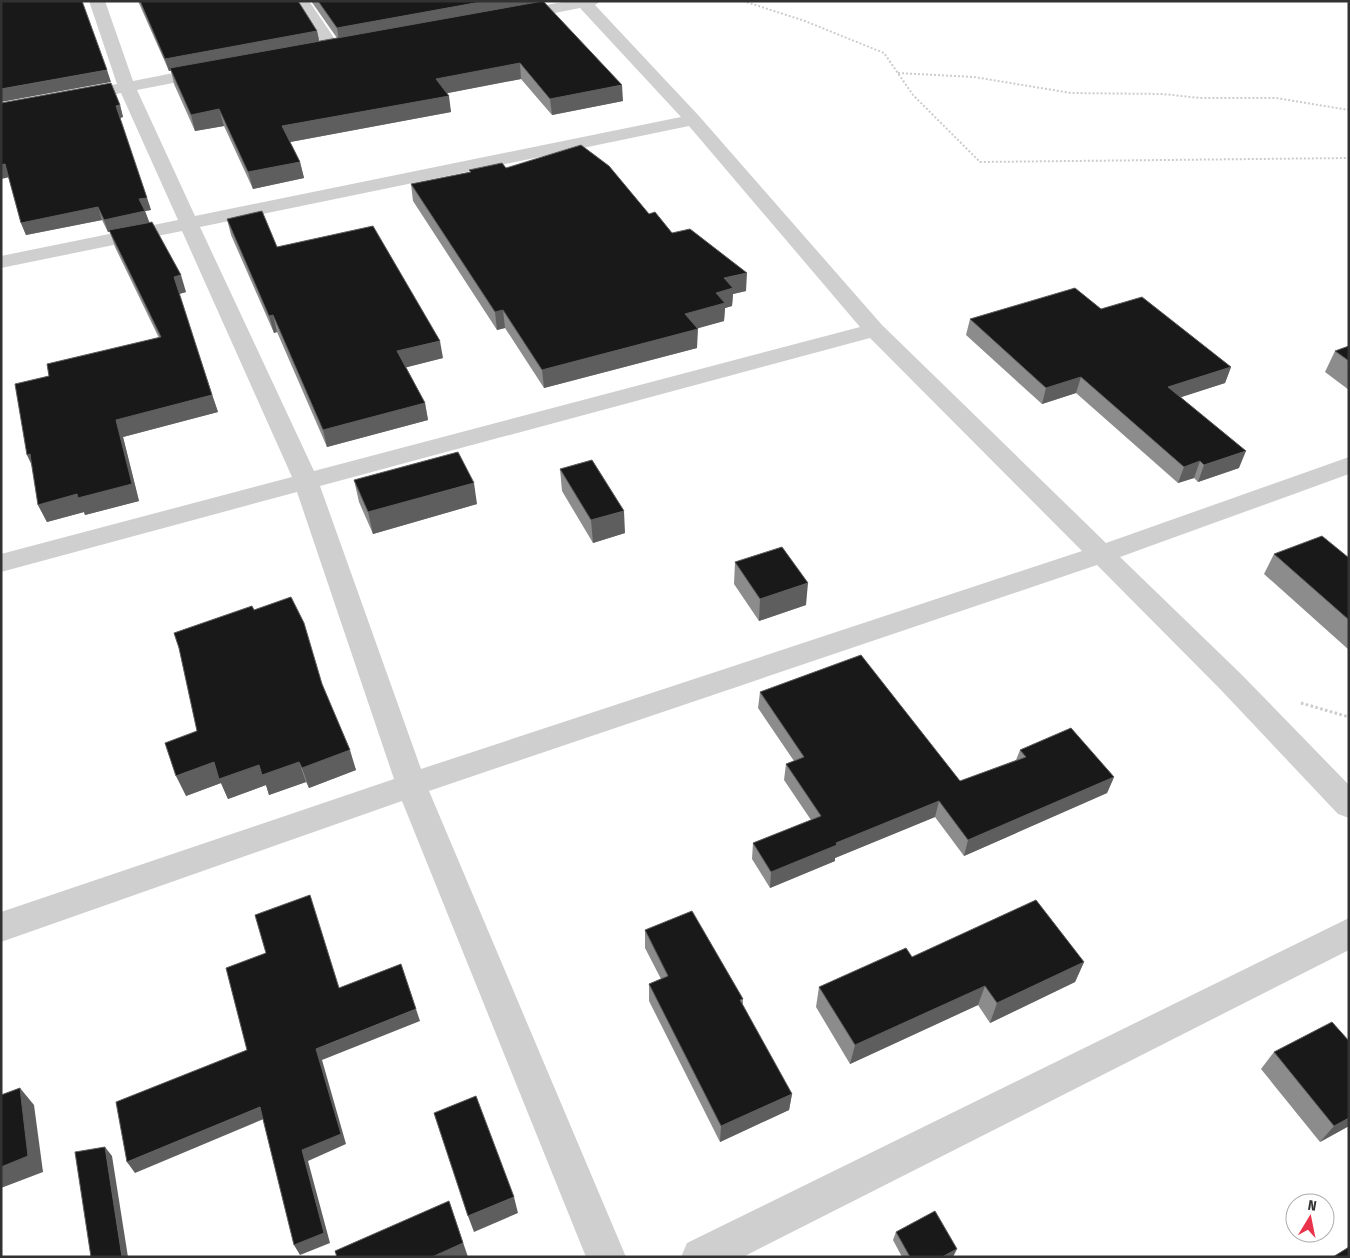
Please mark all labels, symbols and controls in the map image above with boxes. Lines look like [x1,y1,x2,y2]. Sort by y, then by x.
north arrow [1285,1193,1335,1243]
text: N [1307,1197,1318,1215]

